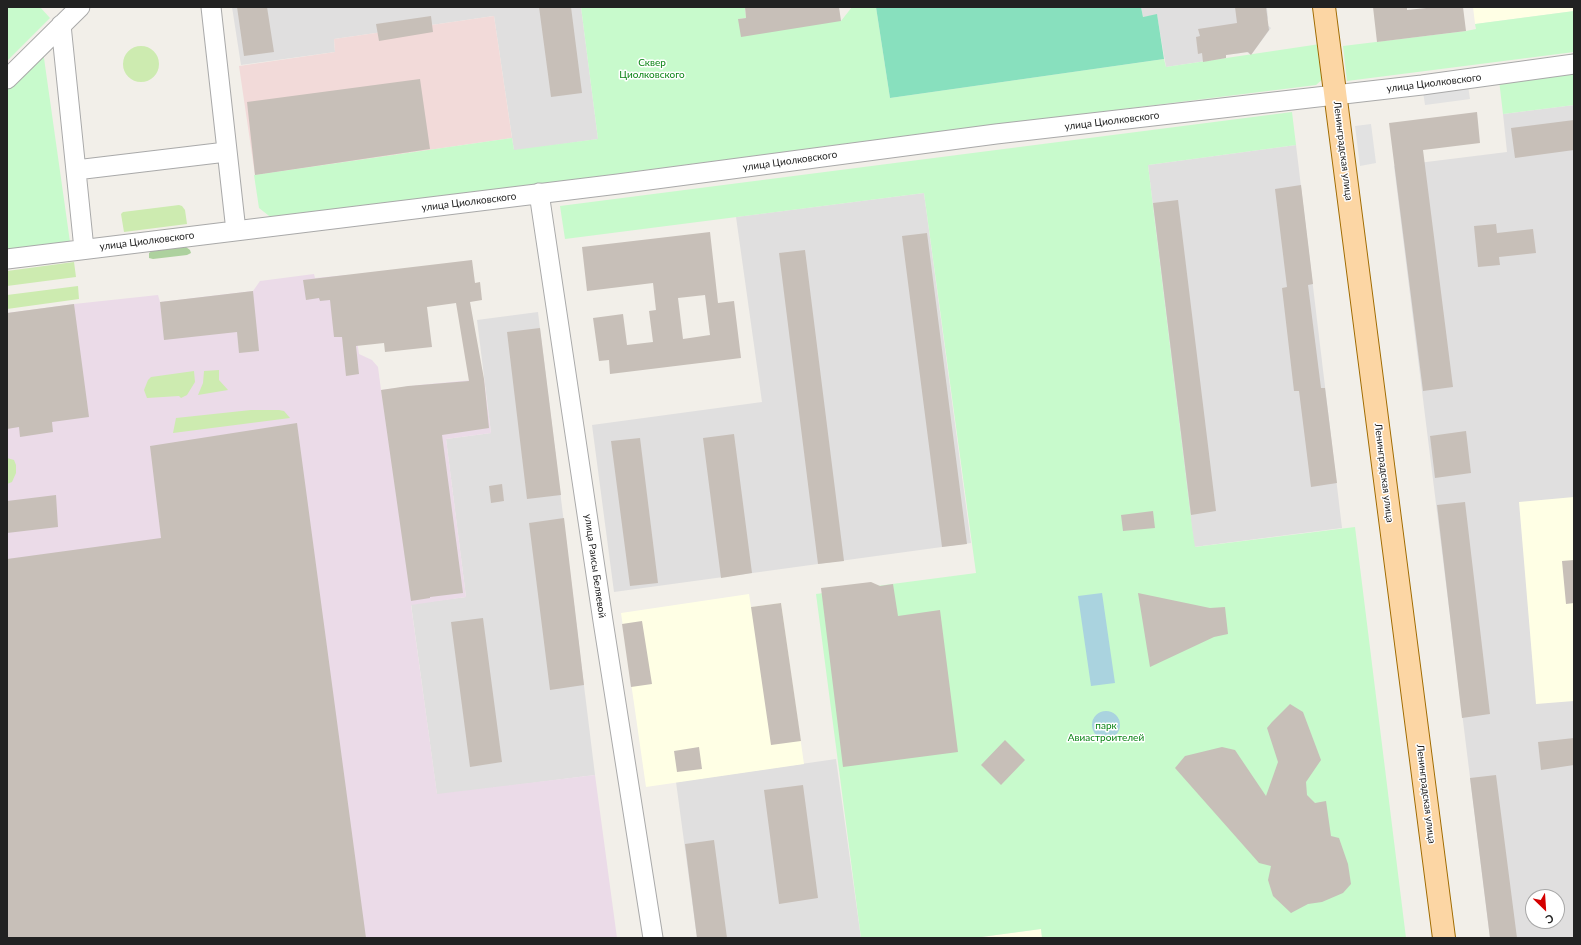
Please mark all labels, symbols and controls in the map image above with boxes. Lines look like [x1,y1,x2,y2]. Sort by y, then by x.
park label: Сквер Циолковского [619,57,685,80]
street label: улица Циолковского [1386,71,1482,95]
street label: Ленинградская улица [1331,101,1355,201]
street label: улица Циолковского [1064,109,1160,133]
street label: улица Циолковского [742,148,838,174]
street label: улица Циолковского [421,190,517,214]
street label: улица Циолковского [99,229,195,253]
street label: Ленинградская улица [1372,423,1396,523]
street label: улица Раисы Беляевой [582,513,608,619]
park label: парк Авиастроителей [1068,720,1144,744]
street label: Ленинградская улица [1414,744,1438,844]
north arrow [1525,889,1565,929]
text: С [1544,912,1556,927]

